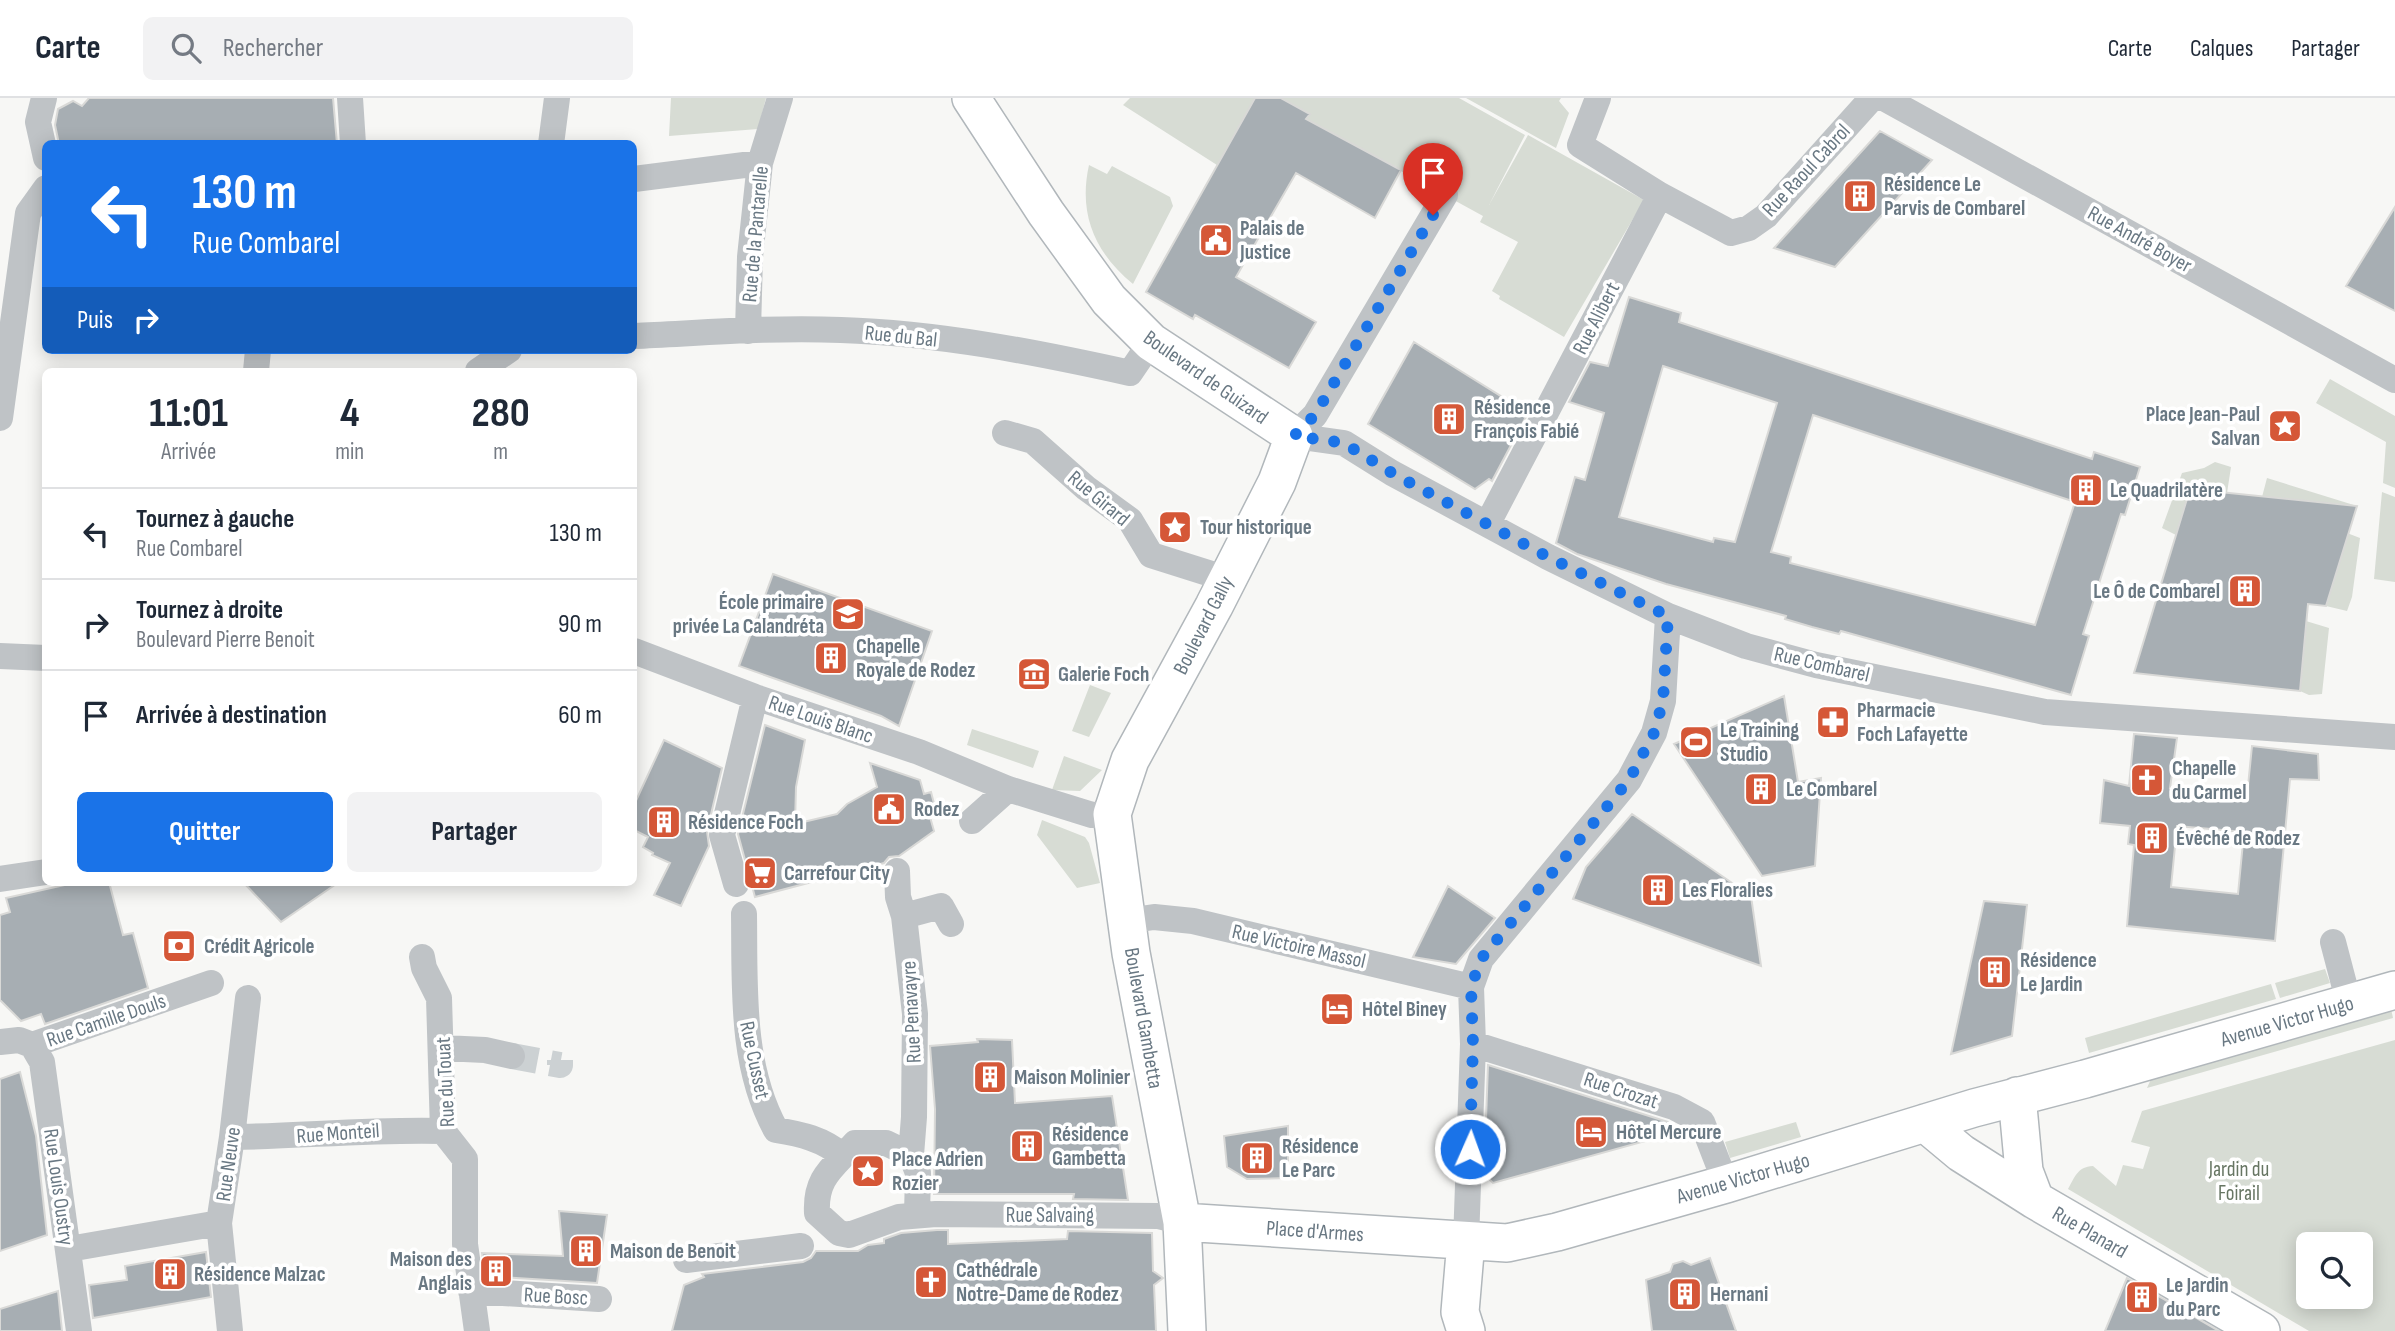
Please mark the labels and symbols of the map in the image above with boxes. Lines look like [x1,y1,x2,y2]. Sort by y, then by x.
street label: Rue Raoul Cabrol [1757,119,1856,222]
pin [1403,143,1463,215]
street label: Rue de la Pantarelle [737,165,774,303]
place label: Résidence Le Parvis de Combarel [1884,172,2025,221]
building icon: Résidence Le Parvis de Combarel [1841,177,1879,215]
street label: Rue André Boyer [2083,201,2196,278]
place label: Palais de Justice [1239,216,1304,265]
public building icon: Palais de Justice [1197,221,1235,259]
street label: Rue Alibert [1568,278,1625,358]
street label: Rue du Bal [864,320,938,353]
street label: Boulevard de Guizard [1139,325,1273,430]
place label: Résidence François Fabié [1474,395,1579,444]
building icon: Résidence François Fabié [1430,400,1468,438]
place label: Place Jean-Paul Salvan [2146,402,2260,451]
place icon: Place Jean-Paul Salvan [2266,407,2304,445]
street label: Rue Girard [1063,465,1135,531]
building icon: Le Quadrilatère [2067,471,2105,509]
place label: Le Quadrilatère [2110,478,2223,503]
place icon: Tour historique [1156,508,1194,546]
place label: Tour historique [1200,515,1312,540]
street label: Boulevard Gally [1168,572,1239,679]
building icon: Le Ô de Combarel [2226,572,2264,610]
place label: Le Ô de Combarel [2093,579,2220,604]
place label: École primaire privée La Calandréta [673,590,824,639]
school or university icon: École primaire privée La Calandréta [829,595,867,633]
place label: Chapelle Royale de Rodez [856,634,975,683]
building icon: Chapelle Royale de Rodez [812,639,850,677]
street label: Rue Combarel [1772,641,1872,688]
museum icon: Galerie Foch [1015,655,1053,693]
place label: Galerie Foch [1058,662,1149,687]
street label: Rue Louis Blanc [765,690,876,749]
place label: Pharmacie Foch Lafayette [1857,698,1968,747]
pharmacy icon: Pharmacie Foch Lafayette [1814,703,1852,741]
place label: Le Training Studio [1720,718,1799,767]
sports icon: Le Training Studio [1677,723,1715,761]
place label: Chapelle du Carmel [2172,756,2246,805]
church icon: Chapelle du Carmel [2128,761,2166,799]
building icon: Le Combarel [1742,770,1780,808]
place label: Le Combarel [1786,777,1877,802]
public building icon: Rodez [870,790,908,828]
place label: Rodez [914,797,959,822]
building icon: Résidence Foch [645,803,683,841]
place label: Résidence Foch [688,810,804,835]
building icon: Évêché de Rodez [2133,819,2171,857]
place label: Évêché de Rodez [2176,826,2300,851]
supermarket icon: Carrefour City [741,854,779,892]
place label: Carrefour City [784,861,890,886]
building icon: Les Floralies [1639,871,1677,909]
place label: Les Floralies [1682,878,1773,903]
street label: Rue Victoire Massol [1230,919,1368,974]
bank icon: Crédit Agricole [160,927,198,965]
place label: Crédit Agricole [204,934,315,959]
street label: Boulevard Gambetta [1119,946,1168,1090]
place label: Résidence Le Jardin [2020,948,2097,997]
building icon: Résidence Le Jardin [1976,953,2014,991]
street label: Rue Penavayre [896,960,927,1064]
street label: Rue Camille Douls [43,988,169,1053]
hotel icon: Hôtel Biney [1318,990,1356,1028]
street label: Avenue Victor Hugo [2217,991,2356,1053]
place label: Hôtel Biney [1362,997,1447,1022]
street label: Rue Cusset [734,1019,775,1101]
street label: Rue du Touat [431,1036,460,1128]
building icon: Maison Molinier [971,1058,1009,1096]
place label: Maison Molinier [1014,1065,1131,1090]
street label: Rue Crozat [1581,1067,1661,1114]
position arrow [1433,1112,1507,1186]
hotel icon: Hôtel Mercure [1572,1113,1610,1151]
street label: Rue Monteil [296,1118,380,1149]
place label: Hôtel Mercure [1616,1120,1721,1145]
place label: Résidence Gambetta [1052,1122,1129,1171]
street label: Rue Neuve [211,1125,246,1203]
street label: Rue Louis Oustry [38,1127,79,1247]
building icon: Résidence Gambetta [1008,1127,1046,1165]
place label: Résidence Le Parc [1282,1134,1359,1183]
building icon: Résidence Le Parc [1238,1139,1276,1177]
place label: Place Adrien Rozier [892,1147,983,1196]
street label: Avenue Victor Hugo [1673,1148,1812,1210]
place icon: Place Adrien Rozier [849,1152,887,1190]
park label: Jardin du Foirail [2208,1157,2269,1206]
street label: Rue Planard [2048,1201,2132,1264]
street label: Rue Salvaing [1006,1203,1094,1228]
street label: Place d'Armes [1265,1216,1365,1247]
building icon: Maison de Benoit [567,1232,605,1270]
place label: Maison de Benoit [610,1239,736,1264]
place label: Maison des Anglais [390,1247,472,1296]
building icon: Maison des Anglais [477,1252,515,1290]
building icon: Résidence Malzac [151,1255,189,1293]
place label: Cathédrale Notre-Dame de Rodez [956,1258,1119,1307]
place label: Résidence Malzac [194,1262,326,1287]
church icon: Cathédrale Notre-Dame de Rodez [912,1263,950,1301]
place label: Le Jardin du Parc [2166,1273,2229,1322]
building icon: Hernani [1666,1275,1704,1313]
building icon: Le Jardin du Parc [2123,1278,2161,1316]
street label: Rue Bosc [523,1282,589,1311]
place label: Hernani [1710,1282,1768,1307]

